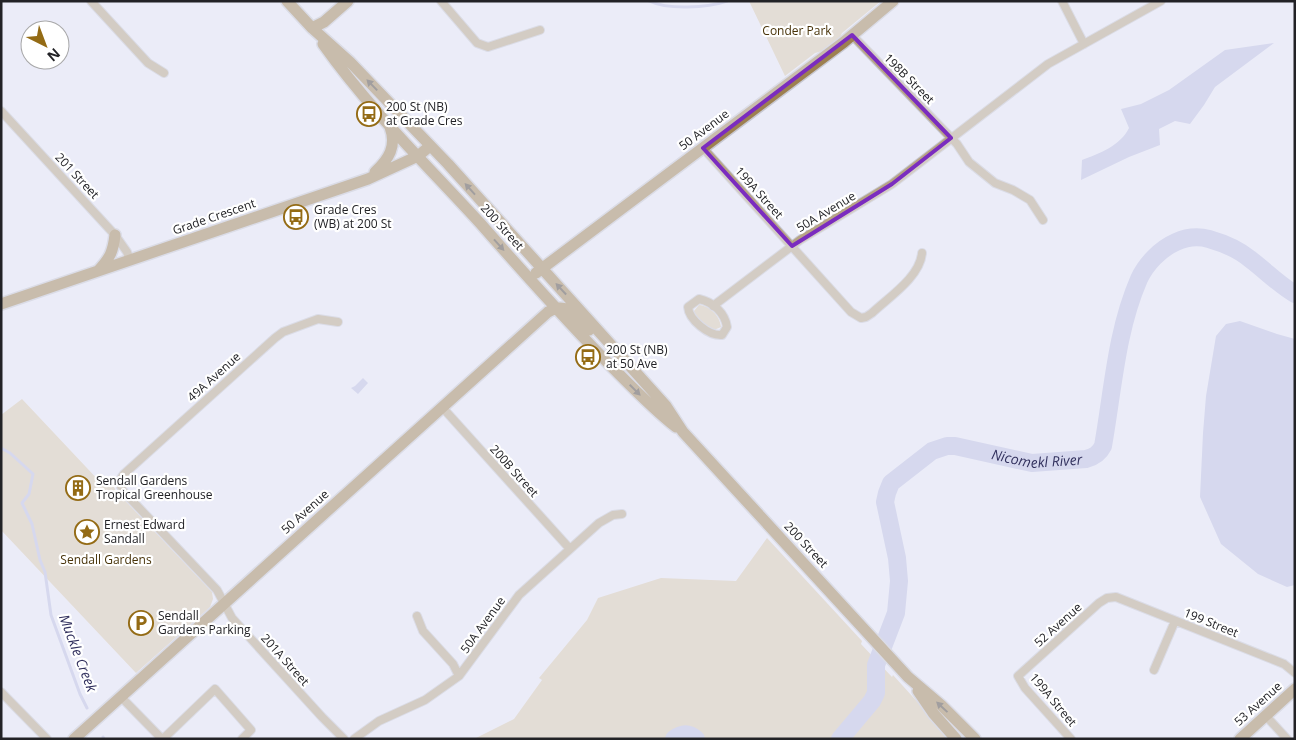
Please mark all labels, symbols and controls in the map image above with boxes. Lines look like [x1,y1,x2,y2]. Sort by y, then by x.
north arrow [20,20,70,70]
park label: Conder Park [762,22,832,39]
text: N [43,44,65,66]
street label: 198B Street [880,50,938,108]
one-way arrow [366,79,378,91]
place label: 200 St (NB) at Grade Cres [386,98,463,129]
bus stop icon: 200 St (NB) at Grade Cres [356,101,382,127]
street label: 50 Avenue [675,105,732,154]
street label: 201 Street [52,149,103,202]
street label: 199A Street [731,163,787,222]
one-way arrow [464,184,476,196]
street label: 50A Avenue [793,187,859,236]
street label: Grade Crescent [170,194,258,239]
street label: 200 Street [477,200,528,254]
place label: Grade Cres (WB) at 200 St [314,201,392,232]
bus stop icon: Grade Cres (WB) at 200 St [283,204,309,230]
one-way arrow [493,239,505,251]
one-way arrow [555,283,567,295]
place label: 200 St (NB) at 50 Ave [606,341,668,372]
bus stop icon: 200 St (NB) at 50 Ave [575,344,601,370]
street label: 49A Avenue [183,348,244,405]
one-way arrow [629,383,641,395]
street label: 200B Street [486,441,542,500]
water label: Nicomekl River [990,444,1083,472]
place label: Sendall Gardens Tropical Greenhouse [96,472,213,503]
building icon: Sendall Gardens Tropical Greenhouse [65,475,91,501]
street label: 50 Avenue [277,486,332,538]
place label: Ernest Edward Sandall [104,516,185,547]
street label: 200 Street [781,518,832,571]
place icon: Ernest Edward Sandall [74,519,100,545]
park label: Sendall Gardens [60,551,152,568]
street label: 50A Avenue [456,593,509,656]
street label: 52 Avenue [1030,599,1085,651]
street label: 199 Street [1181,604,1241,641]
place label: Sendall Gardens Parking [158,607,251,638]
parking icon: Sendall Gardens Parking [128,610,154,636]
water label: Muckle Creek [55,611,102,695]
street label: 201A Street [257,630,313,689]
street label: 199A Street [1026,669,1081,730]
street label: 53 Avenue [1230,678,1285,730]
one-way arrow [937,701,949,713]

